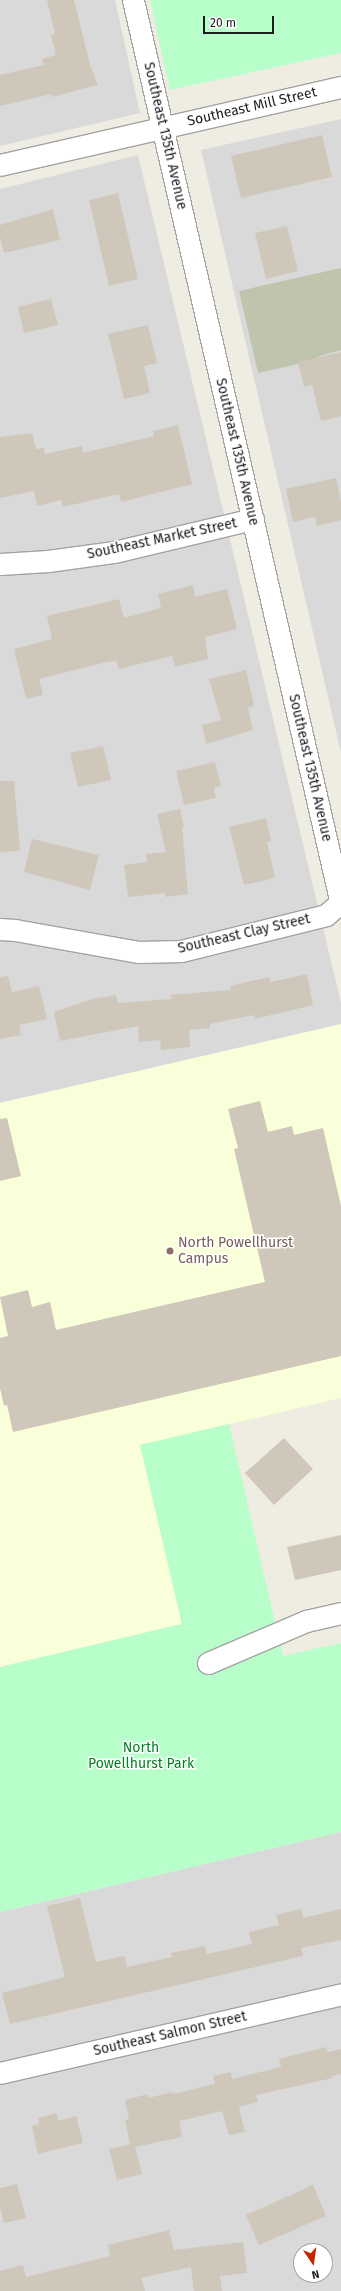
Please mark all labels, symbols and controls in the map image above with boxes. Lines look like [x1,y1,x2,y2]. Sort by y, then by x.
scale bar [205,8,276,34]
text: 20 m [210,16,236,30]
street label: Southeast 135th Avenue [140,61,190,211]
street label: Southeast Mill Street [186,84,318,130]
street label: Southeast 135th Avenue [212,377,262,527]
street label: Southeast Market Street [86,515,238,563]
street label: Southeast 135th Avenue [285,693,335,843]
street label: Southeast Clay Street [176,911,312,957]
place label: North Powellhurst Campus [178,1235,293,1268]
marker: North Powellhurst Campus [165,1246,175,1256]
park label: North Powellhurst Park [88,1740,194,1772]
street label: Southeast Salmon Street [92,2008,248,2060]
north arrow [293,2243,333,2283]
text: N [311,2267,321,2281]

